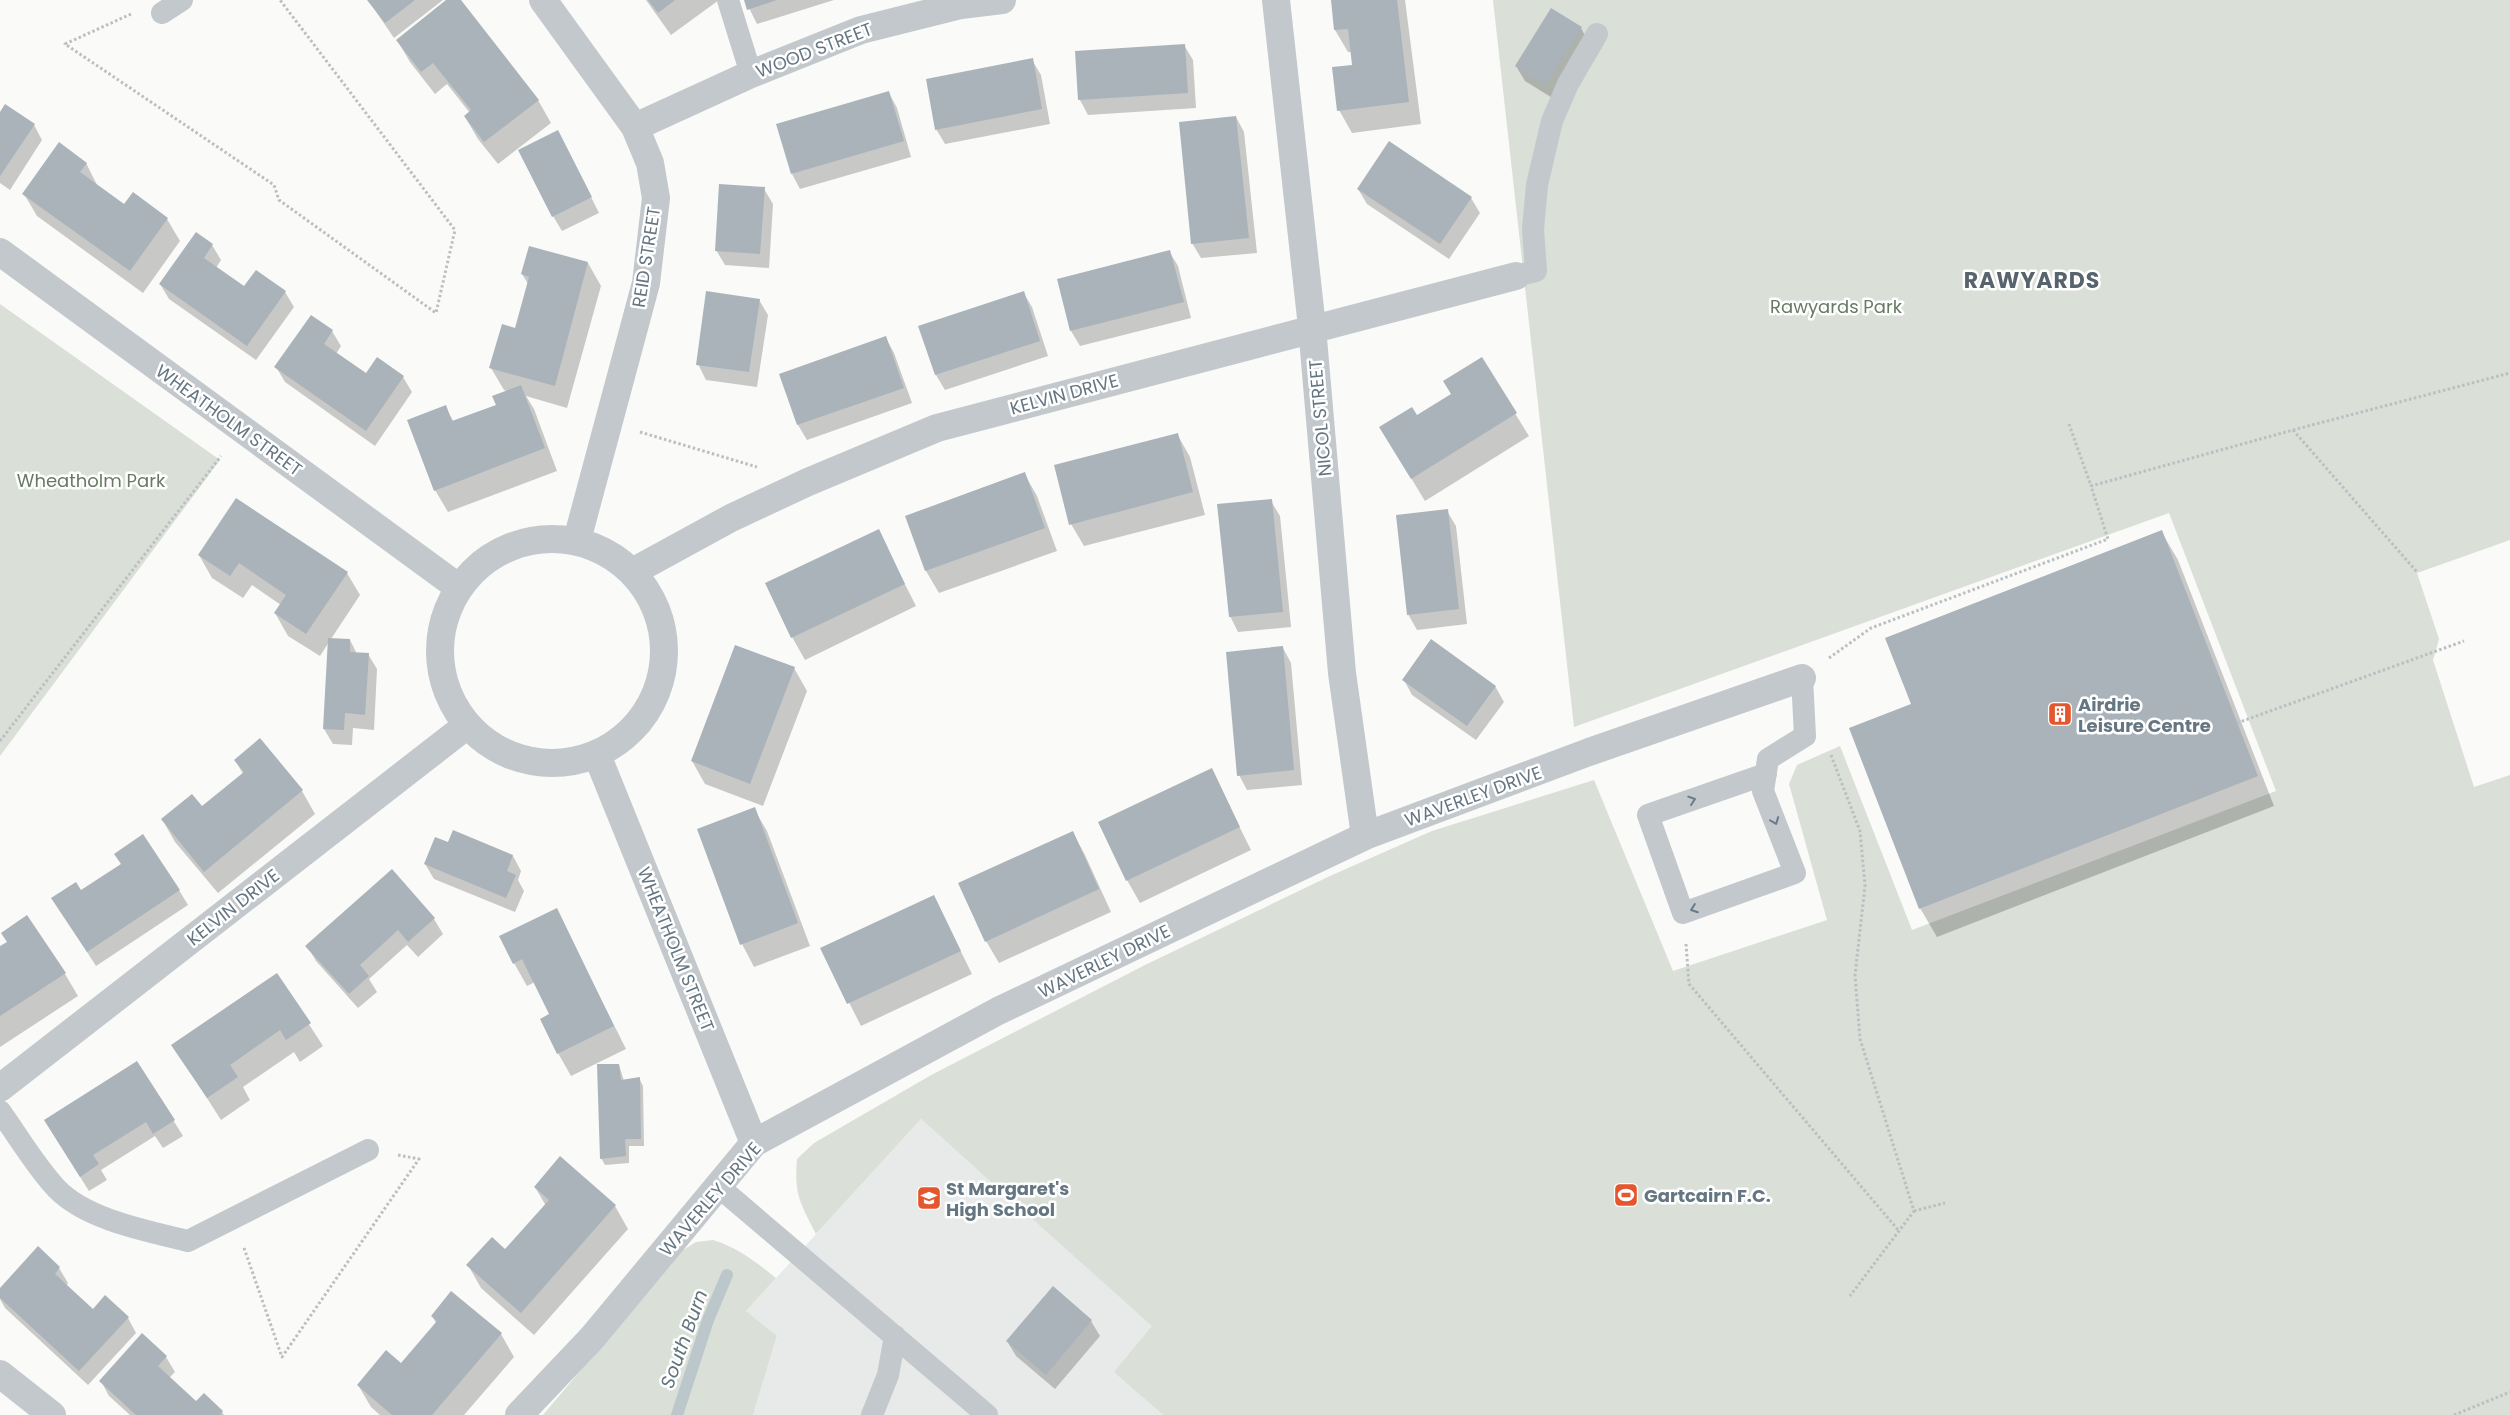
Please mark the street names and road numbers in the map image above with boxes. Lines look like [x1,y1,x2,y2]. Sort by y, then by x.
street label: WOOD STREET [752,16,876,84]
street label: REID STREET [626,205,666,309]
street label: WHEATHOLM STREET [151,358,307,482]
street label: NICOL STREET [1302,358,1338,477]
street label: KELVIN DRIVE [1007,368,1121,420]
street label: WAVERLEY DRIVE [1401,760,1545,832]
street label: KELVIN DRIVE [181,863,285,951]
street label: WHEATHOLM STREET [632,863,721,1035]
street label: WAVERLEY DRIVE [1034,918,1174,1004]
street label: WAVERLEY DRIVE [653,1137,767,1261]

